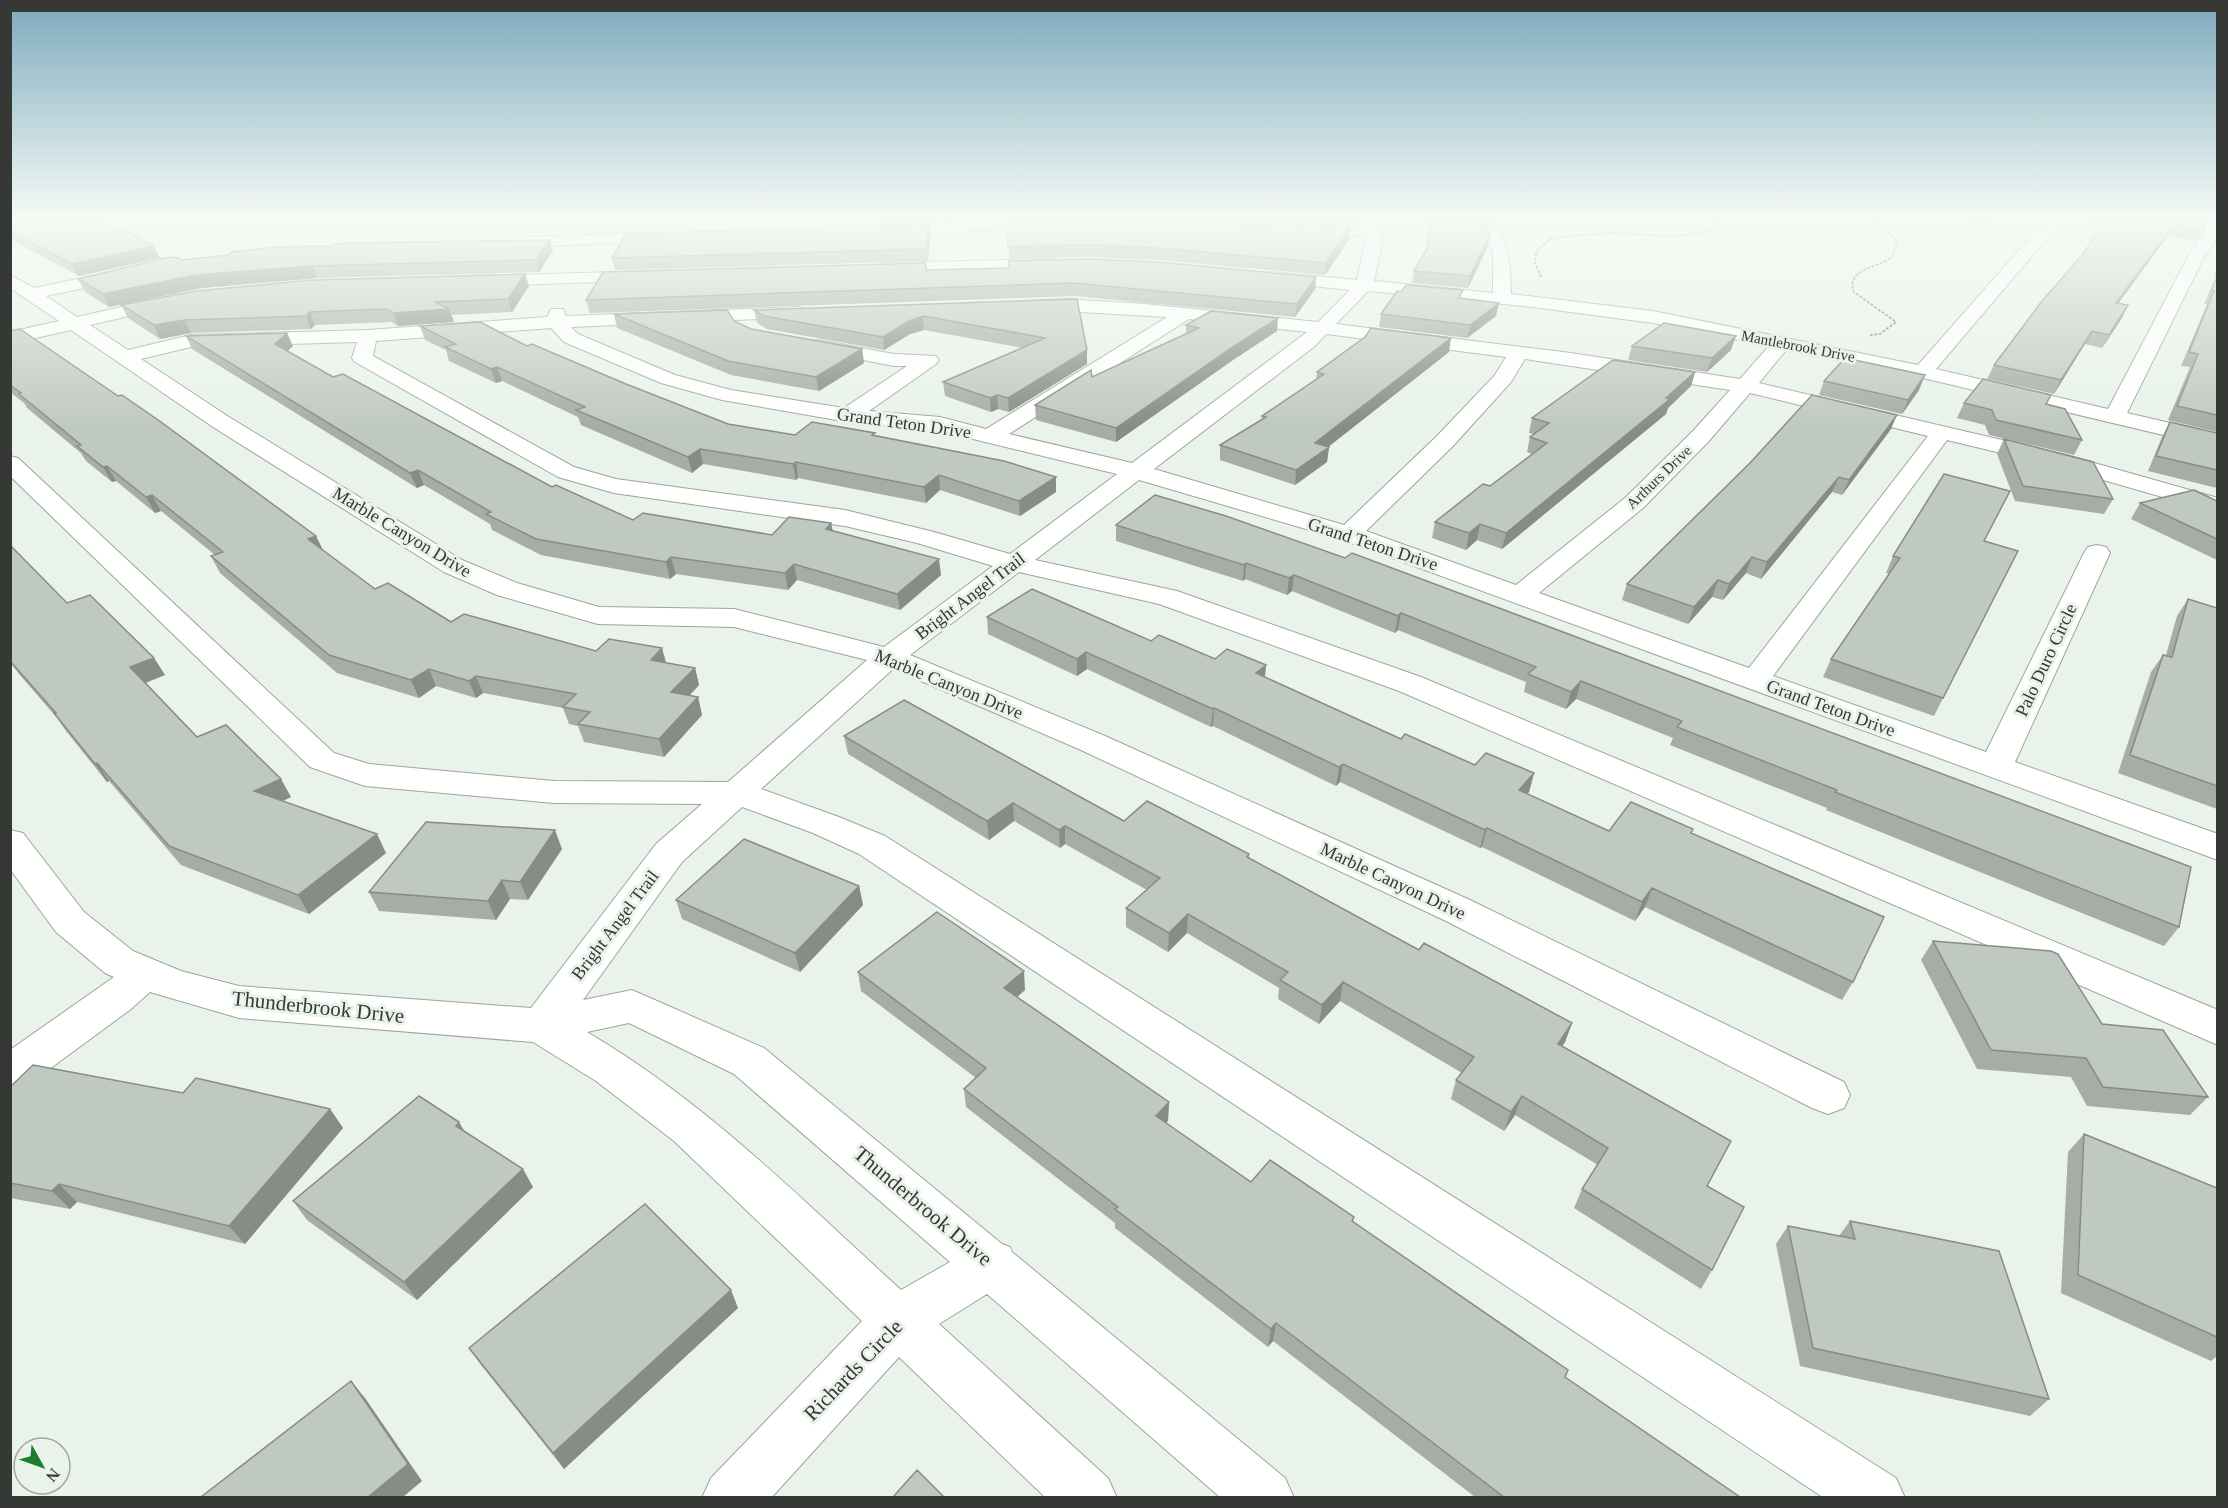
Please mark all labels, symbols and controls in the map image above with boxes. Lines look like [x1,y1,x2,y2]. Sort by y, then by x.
street label: Mantlebrook Drive [1740,327,1856,365]
street label: Grand Teton Drive [836,404,972,442]
street label: Arthurs Drive [1623,442,1695,512]
street label: Marble Canyon Drive [329,483,475,581]
street label: Grand Teton Drive [1306,514,1440,574]
street label: Bright Angel Trail [911,548,1029,644]
street label: Palo Duro Circle [2011,600,2081,720]
street label: Marble Canyon Drive [872,645,1026,723]
street label: Grand Teton Drive [1764,675,1898,741]
street label: Marble Canyon Drive [1317,839,1469,923]
street label: Bright Angel Trail [567,866,663,984]
street label: Thunderbrook Drive [231,986,405,1028]
street label: Thunderbrook Drive [849,1141,997,1271]
street label: Richards Circle [799,1314,907,1426]
north arrow [12,1436,72,1496]
text: N [43,1465,63,1486]

